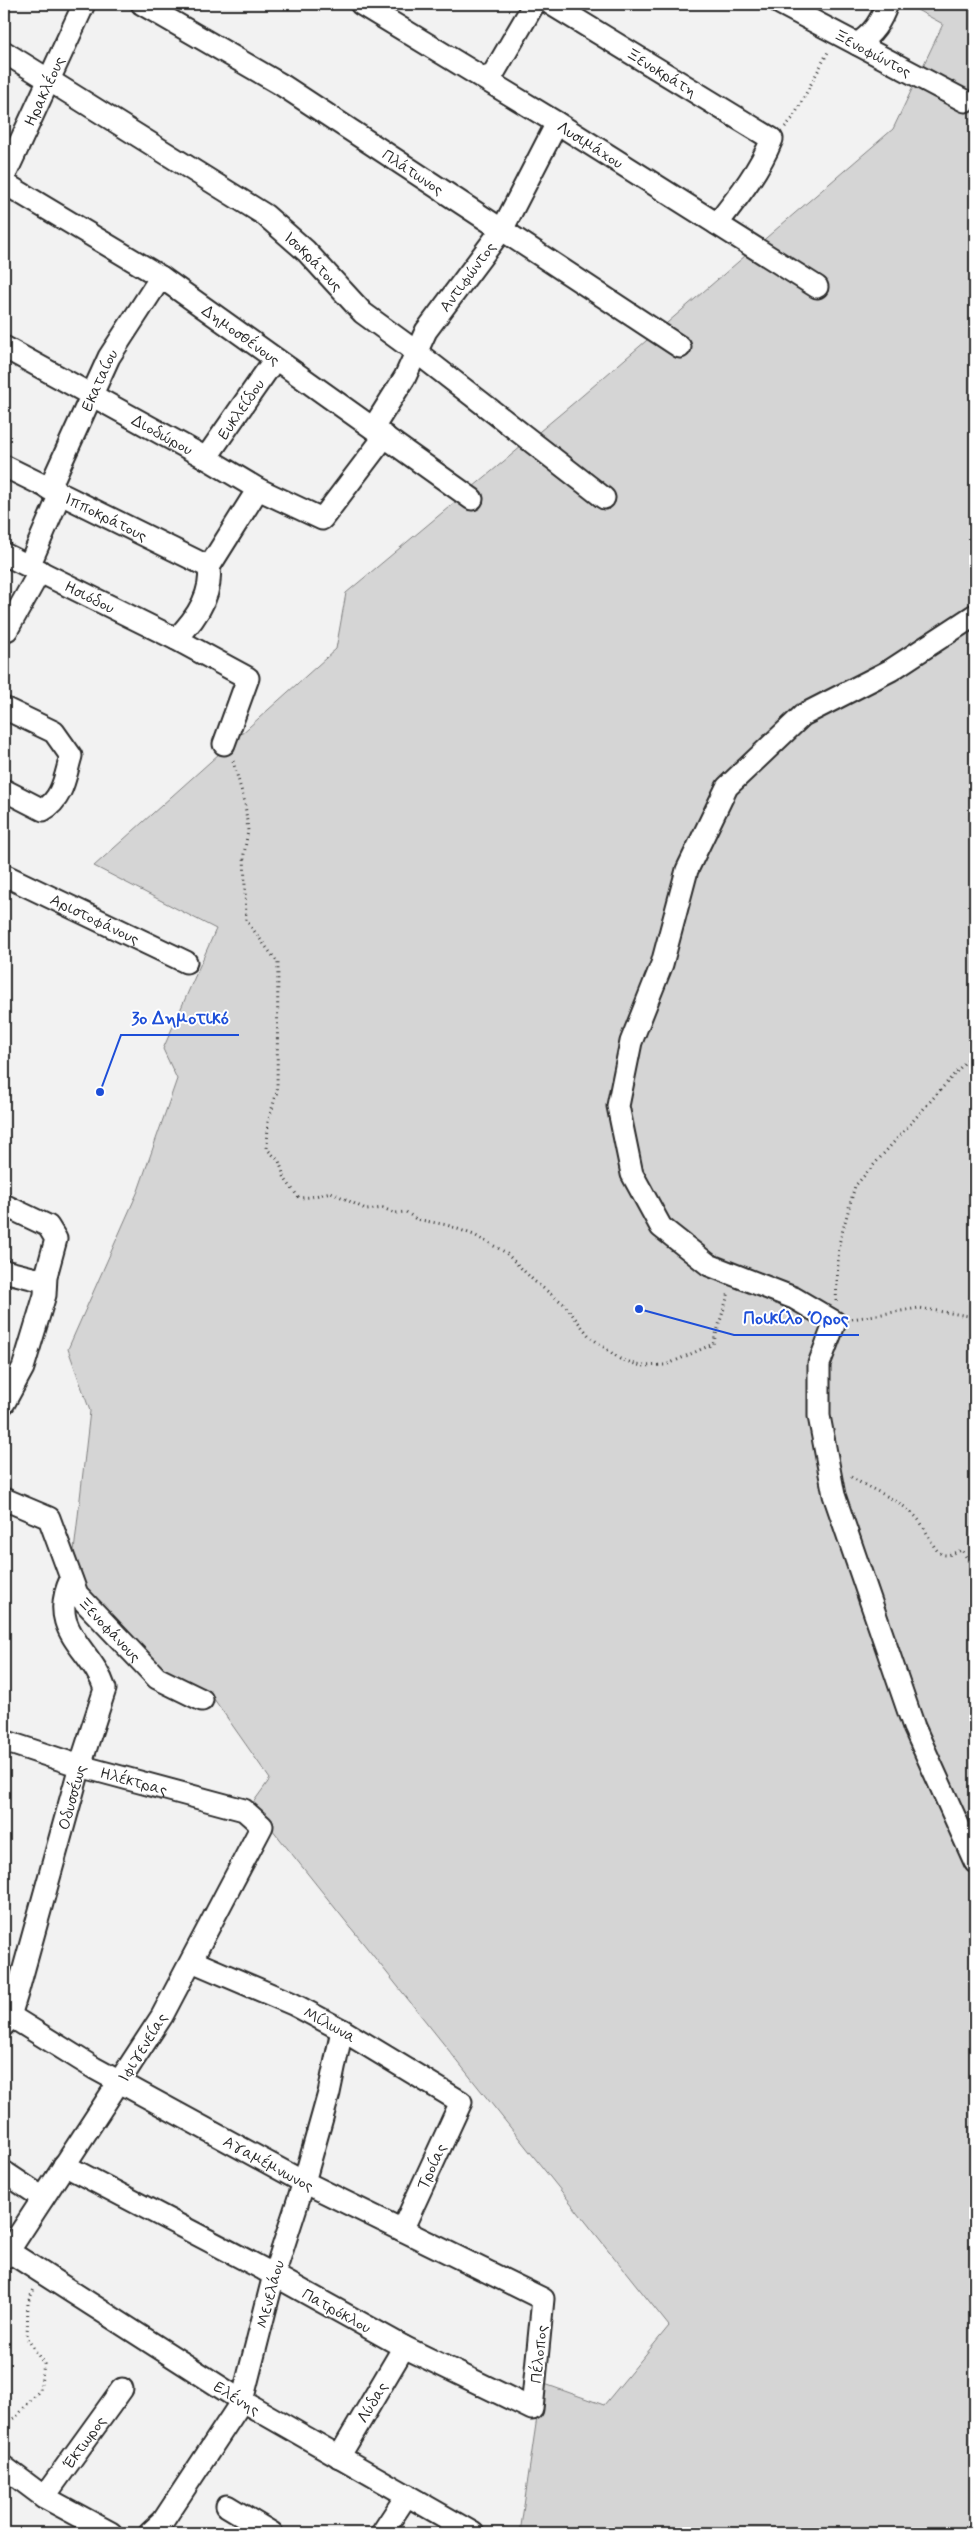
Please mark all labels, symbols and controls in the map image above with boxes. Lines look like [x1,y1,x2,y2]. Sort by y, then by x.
street label: Ξενοφώντος [830,25,915,83]
street label: Ξενοκράτη [622,43,700,103]
street label: Ηρακλέους [20,53,70,130]
street label: Λυσιμάχου [553,117,627,174]
street label: Πλάτωνος [378,145,447,201]
street label: Ισοκράτους [279,228,347,296]
street label: Αντιφώντος [435,238,501,317]
street label: Δημοσθένους [197,301,284,371]
street label: Εκαταίου [77,345,123,415]
street label: Ευκλείδου [213,375,270,444]
street label: Διοδώρου [128,410,196,461]
street label: Ιπποκράτους [61,489,150,547]
street label: Ησιόδου [61,577,118,619]
street label: Αριστοφάνους [46,890,143,950]
callout: 3ο Δημοτικό [121,1002,239,1035]
text: 3ο Δημοτικό [131,1007,229,1031]
callout: Ποικίλο Όρος [734,1302,859,1335]
text: Ποικίλο Όρος [743,1307,849,1331]
street label: Ξενοφάνους [73,1593,145,1667]
street label: Οδυσσέως [54,1763,92,1833]
street label: Ηλέκτρας [98,1763,170,1801]
street label: Μίλωνα [299,2002,360,2048]
street label: Ιφιγενείας [114,2009,173,2086]
street label: Αγαμέμνωνος [219,2131,317,2197]
street label: Τροίας [413,2140,452,2193]
street label: Μενελάου [252,2257,290,2331]
street label: Πατρόκλου [298,2284,375,2339]
street label: Πέλοπος [525,2324,553,2384]
street label: Ελένης [209,2377,263,2421]
street label: Λύδας [353,2378,393,2427]
street label: Έκτωρος [59,2412,111,2474]

